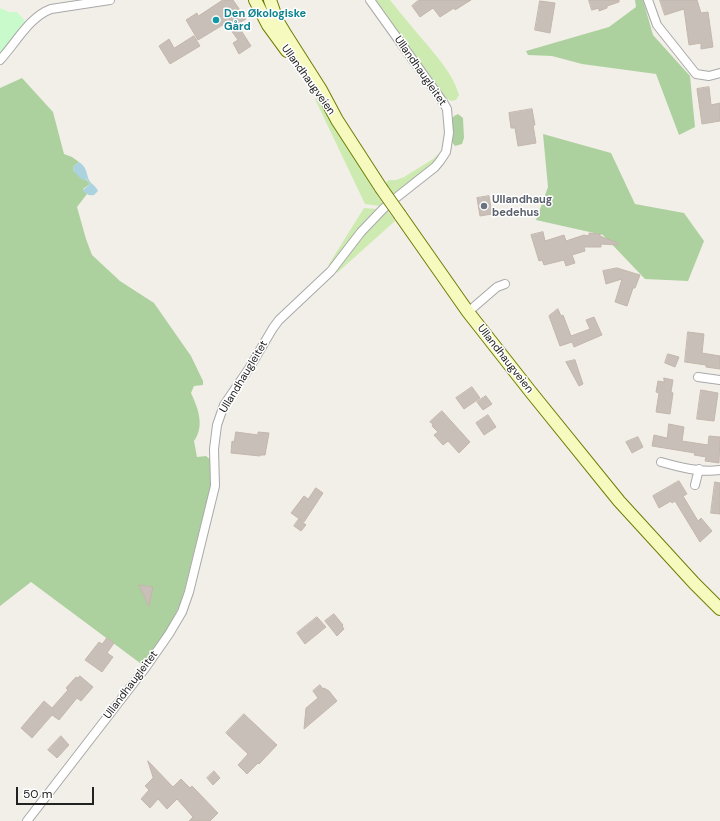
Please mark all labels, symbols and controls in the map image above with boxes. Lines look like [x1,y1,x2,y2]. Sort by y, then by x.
place label: Den Økologiske Gård [224,7,306,33]
marker: Den Økologiske Gård [211,15,221,25]
street label: Ullandhaugleitet [391,34,449,108]
street label: Ullandhaugveien [278,43,338,117]
place label: Ullandhaug bedehus [492,193,552,219]
marker: Ullandhaug bedehus [479,201,489,211]
street label: Ullandhaugveien [474,322,536,396]
street label: Ullandhaugleitet [217,338,271,416]
street label: Ullandhaugleitet [101,648,161,722]
scale bar [18,779,96,805]
text: 50 m [23,786,52,802]

